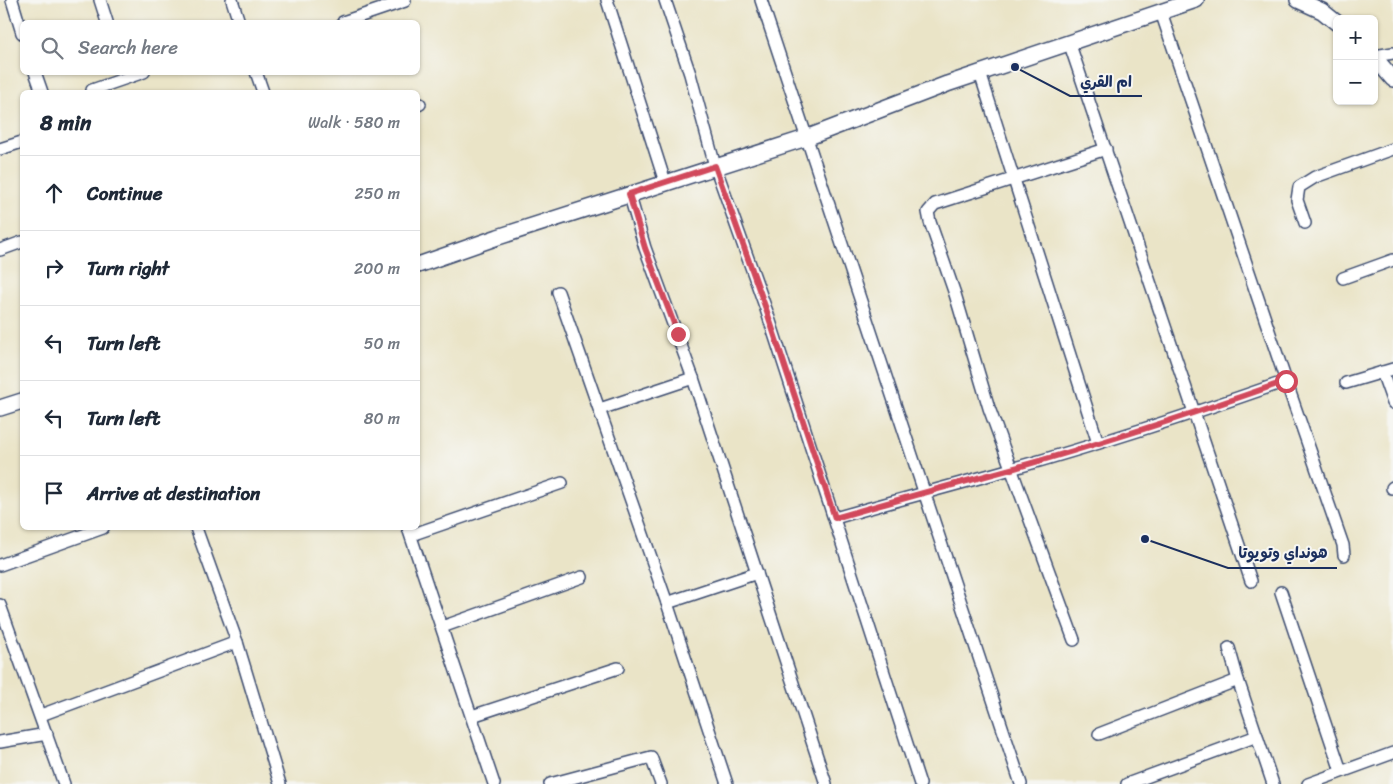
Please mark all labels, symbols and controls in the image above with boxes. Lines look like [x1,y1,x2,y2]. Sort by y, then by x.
map controls [1333,15,1378,105]
button: + [1333,15,1378,60]
search box [20,20,420,75]
text: Search here [78,31,178,64]
icon: search [38,34,66,62]
button: − [1333,60,1378,105]
callout: ام القري [1070,66,1142,96]
text: ام القري [1080,69,1132,95]
text: 8 min [40,104,91,142]
text: Walk · 580 m [308,108,400,137]
text: Continue [87,177,163,210]
icon: ahead [40,179,68,207]
text: 250 m [354,179,400,208]
text: Turn right [87,252,169,285]
icon: right [40,254,68,282]
text: 200 m [354,254,400,283]
route end [667,323,690,346]
text: Turn left [87,327,160,360]
icon: left [40,329,68,357]
text: 50 m [364,329,400,358]
route start [1275,370,1298,393]
text: Turn left [87,402,160,435]
icon: left [40,404,68,432]
text: 80 m [364,404,400,433]
text: Arrive at destination [87,477,260,510]
icon: arrive [40,479,68,507]
callout: هونداي وتويوتا [1228,538,1337,568]
text: هونداي وتويوتا [1239,540,1327,566]

